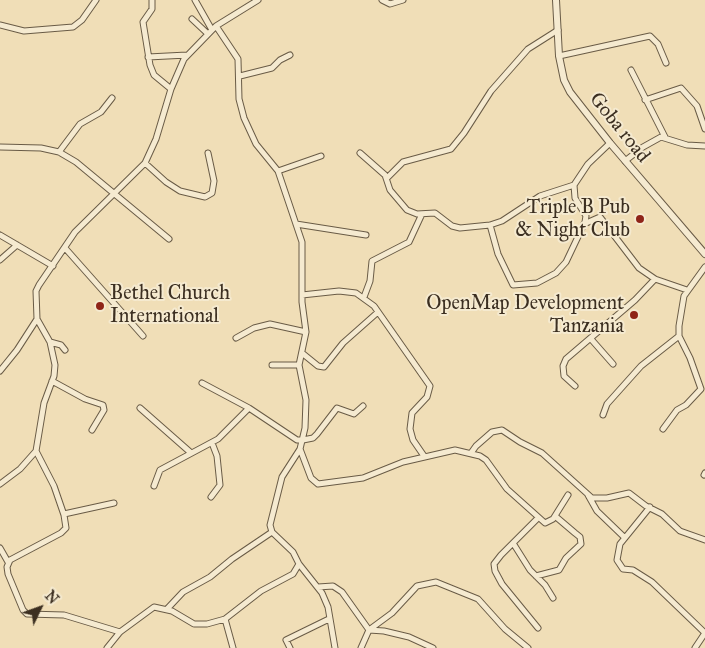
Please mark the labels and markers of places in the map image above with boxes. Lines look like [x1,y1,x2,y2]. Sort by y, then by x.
place label: Triple B Pub & Night Club [515,196,630,243]
marker: Triple B Pub & Night Club [634,213,646,225]
place label: Bethel Church International [110,282,230,329]
place label: OpenMap Development Tanzania [426,292,624,339]
marker: Bethel Church International [94,300,106,312]
marker: OpenMap Development Tanzania [628,309,640,321]

